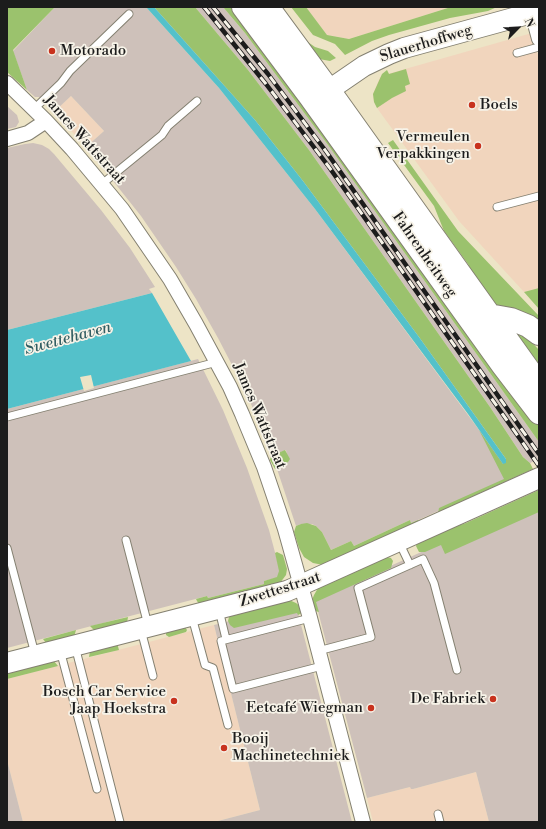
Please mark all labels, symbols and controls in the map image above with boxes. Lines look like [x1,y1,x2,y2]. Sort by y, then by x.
north arrow [498,8,538,48]
text: N [521,16,537,30]
street label: Slauerhoffweg [378,21,474,67]
place label: Motorado [60,42,126,60]
marker: Motorado [47,46,57,56]
street label: James Wattstraat [39,92,129,188]
place label: Boels [480,96,518,114]
marker: Boels [467,100,477,110]
place label: Vermeulen Verpakkingen [376,128,470,163]
marker: Vermeulen Verpakkingen [473,141,483,151]
street label: Fahrenheitweg [388,209,460,301]
water label: Swettehaven [23,318,113,360]
street label: James Wattstraat [228,360,290,472]
street label: Zwettestraat [237,568,323,612]
place label: Bosch Car Service Jaap Hoekstra [43,683,166,718]
place label: De Fabriek [410,690,485,708]
marker: De Fabriek [488,694,498,704]
marker: Bosch Car Service Jaap Hoekstra [169,696,179,706]
place label: Eetcafé Wiegman [246,699,363,717]
marker: Eetcafé Wiegman [366,703,376,713]
place label: Booij Machinetechniek [232,730,349,765]
marker: Booij Machinetechniek [219,743,229,753]

